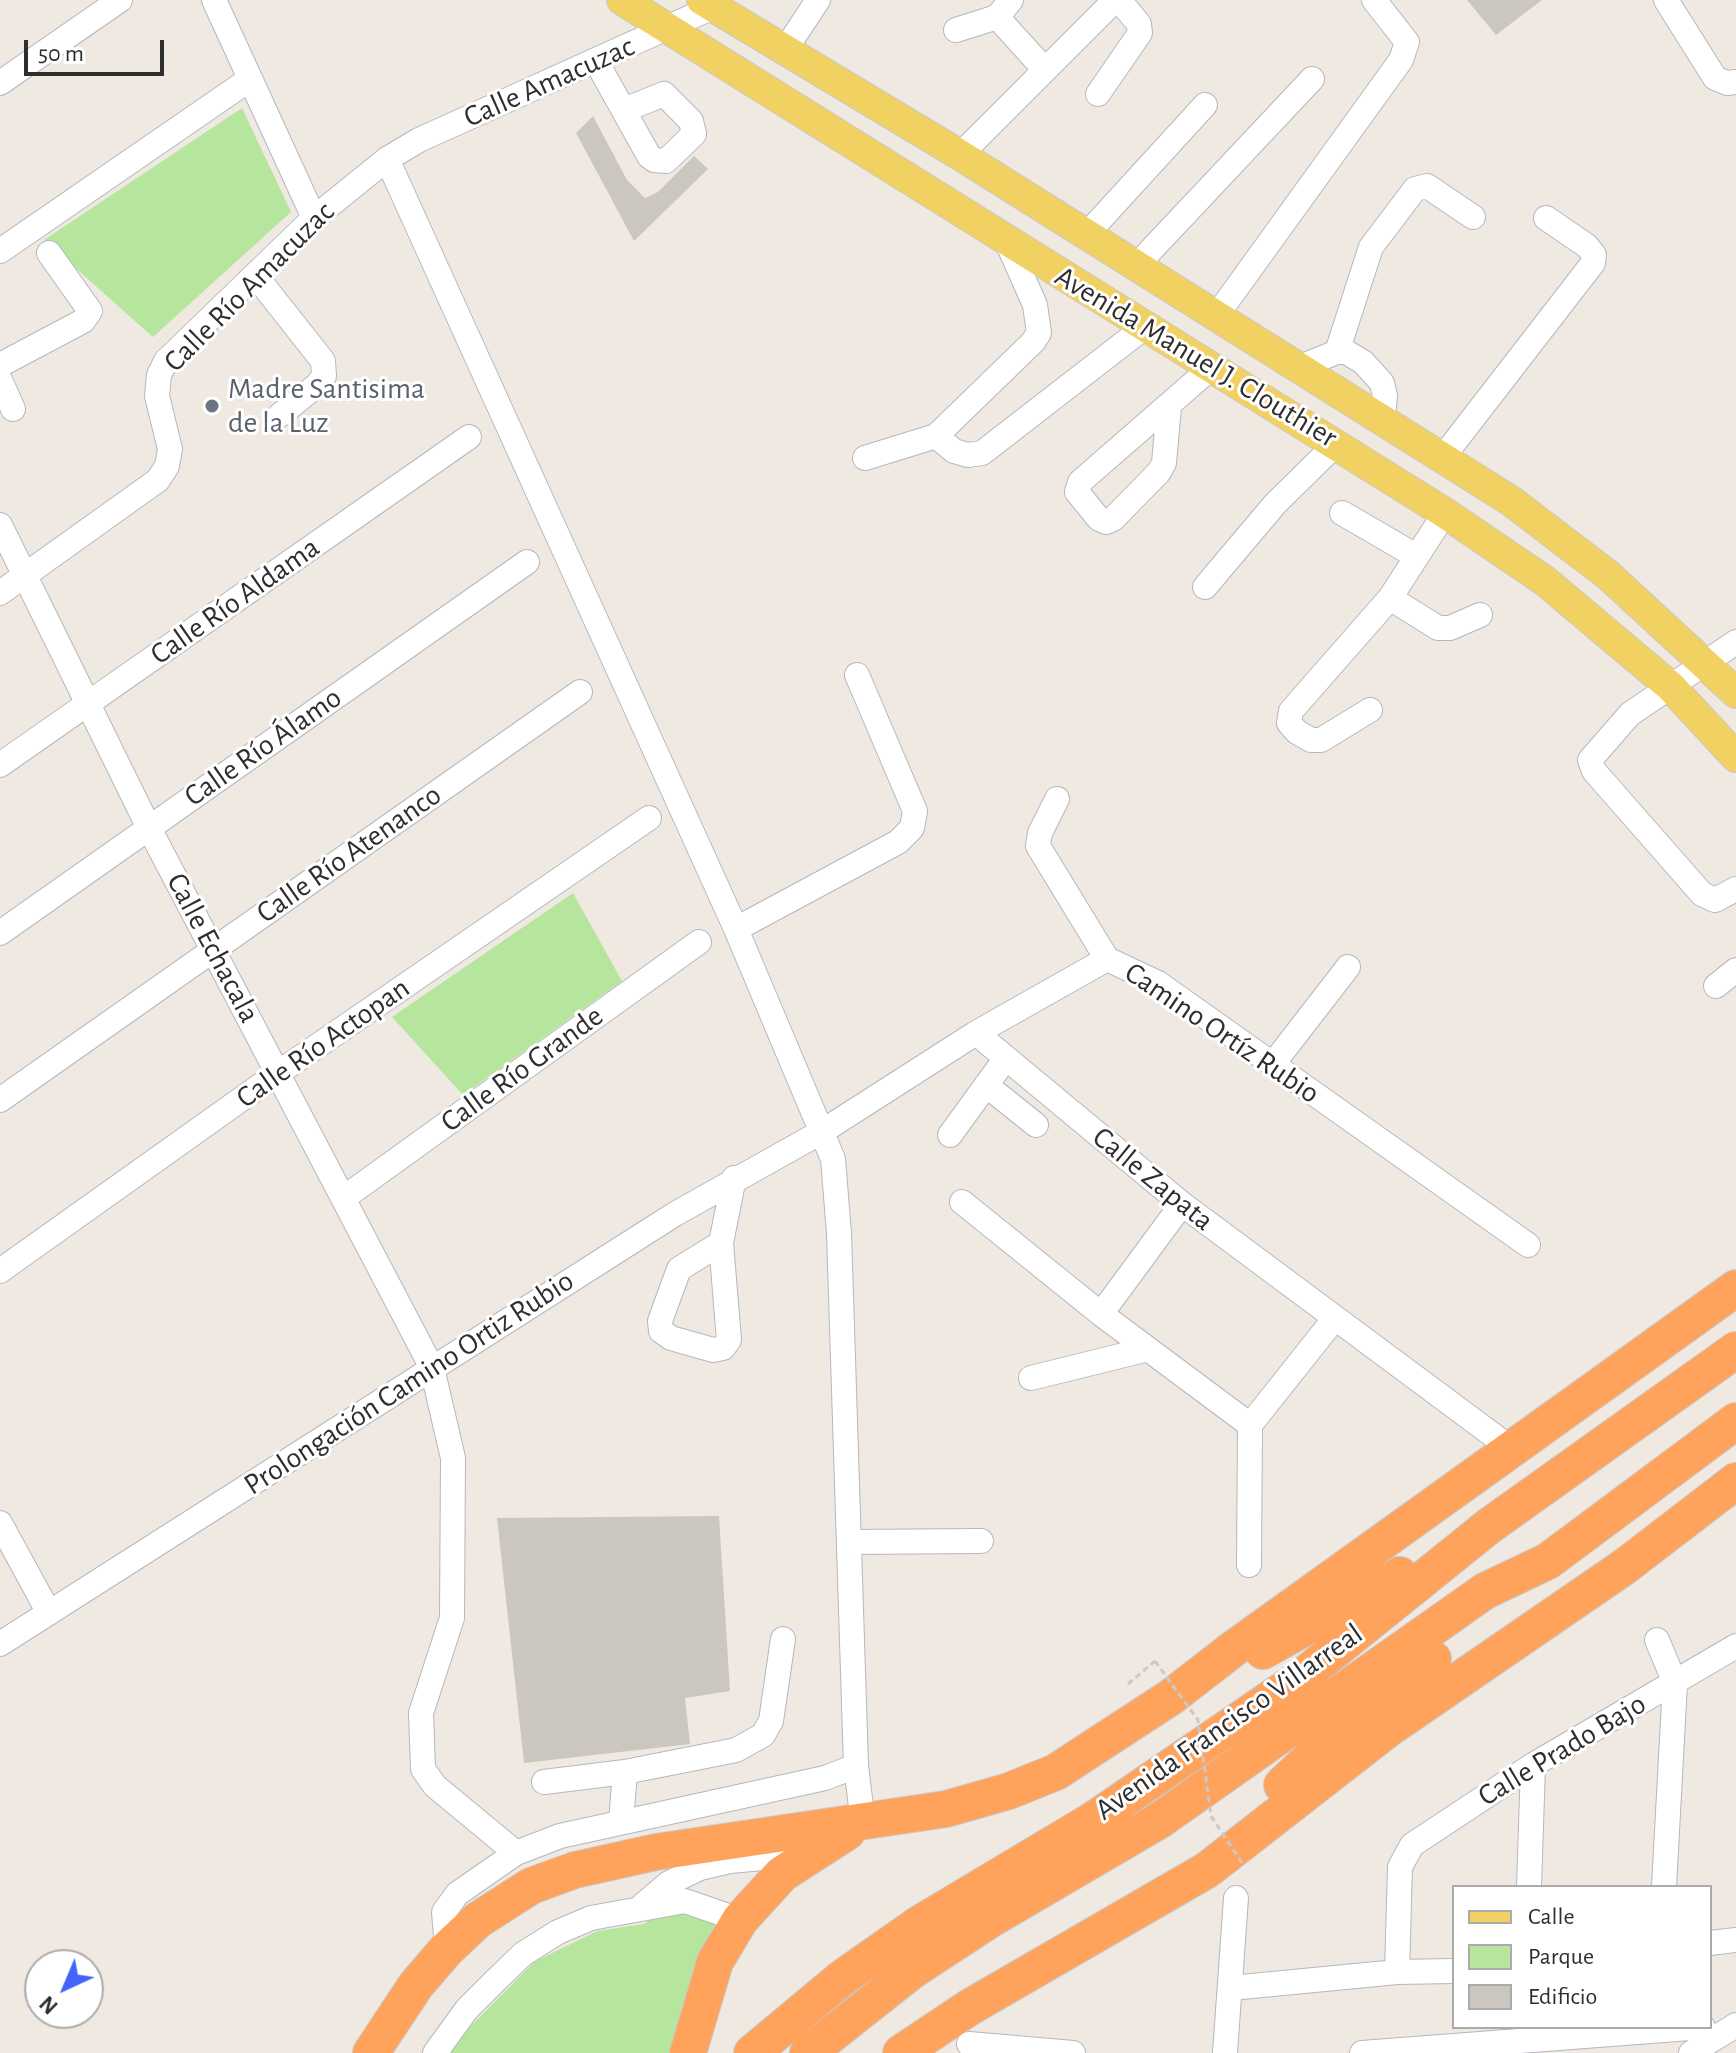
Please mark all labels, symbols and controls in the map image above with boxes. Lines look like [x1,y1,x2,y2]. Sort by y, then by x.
scale bar [28,24,168,74]
street label: Calle Amacuzac [458,28,640,136]
text: 50 m [38,42,84,66]
street label: Calle Río Amacuzac [156,194,342,380]
street label: Avenida Manuel J. Clouthier [1048,258,1344,456]
place label: Madre Santisima de la Luz [228,371,425,442]
marker: Madre Santisima de la Luz [203,397,221,415]
street label: Calle Río Aldama [143,529,327,673]
street label: Calle Río Álamo [177,680,349,814]
street label: Calle Río Atenanco [250,777,448,931]
street label: Calle Echacala [159,867,267,1029]
street label: Camino Ortíz Rubio [1118,955,1326,1111]
street label: Calle Río Actopan [229,970,417,1116]
street label: Calle Río Grande [434,998,610,1140]
street label: Calle Zapata [1085,1119,1221,1239]
street label: Prolongación Camino Ortiz Rubio [237,1263,581,1503]
street label: Avenida Francisco Villarreal [1088,1616,1370,1828]
street label: Calle Prado Bajo [1472,1686,1652,1814]
legend [1452,1885,1712,2029]
text: Calle [1528,1905,1575,1929]
text: Parque [1528,1945,1594,1969]
north arrow [24,1949,104,2029]
text: Edificio [1528,1985,1597,2009]
text: N [36,1992,62,2018]

